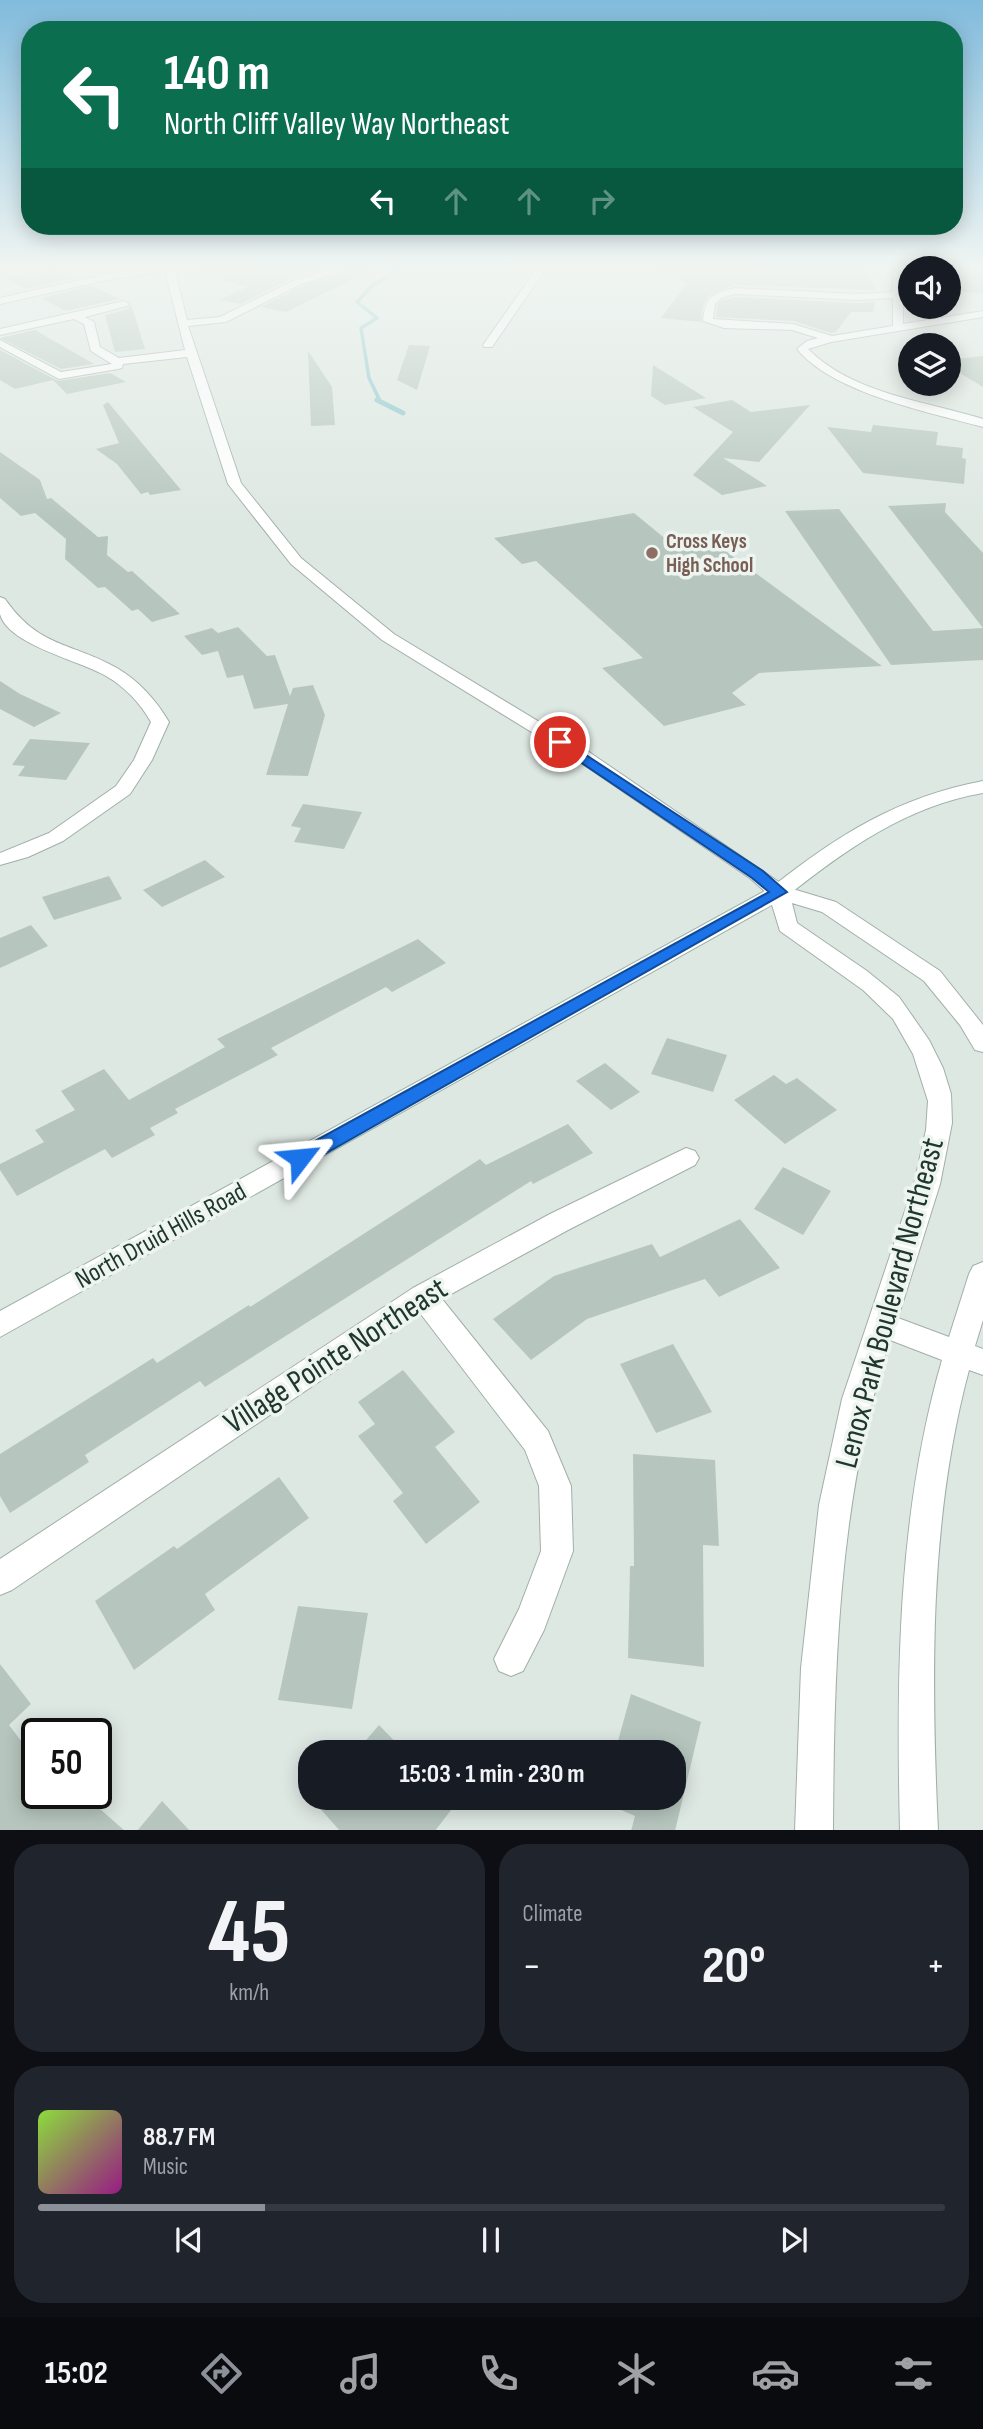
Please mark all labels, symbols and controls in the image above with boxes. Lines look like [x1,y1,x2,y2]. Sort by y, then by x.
text: 140 m [164,45,270,104]
icon: left [49,49,140,140]
text: North Cliff Valley Way Northeast [164,105,510,144]
icon: left [364,182,402,220]
icon: ahead [437,182,475,220]
icon: ahead [510,182,548,220]
icon: right [583,182,621,220]
map controls [898,256,961,396]
button: sound [898,256,961,319]
button: layers [898,333,961,396]
place label: Cross Keys High School [666,529,753,578]
marker: Cross Keys High School [644,545,660,561]
pin [530,712,590,772]
icon: arrive [541,723,579,761]
position arrow [263,1121,337,1195]
street label: Lenox Park Boulevard Northeast [827,1134,953,1472]
street label: North Druid Hills Road [70,1176,252,1296]
street label: Village Pointe Northeast [217,1269,455,1443]
speed limit sign: 50 [21,1718,112,1809]
text: 15:03 · 1 min · 230 m [399,1759,585,1790]
text: 45 [208,1879,290,1988]
text: Climate [523,1900,582,1928]
text: 20° [702,1935,766,1998]
text: − [523,1944,541,1989]
text: + [926,1944,945,1989]
text: km/h [229,1979,269,2007]
text: 88.7 FM [143,2122,215,2153]
text: Music [143,2153,188,2181]
icon: previous [170,2221,208,2259]
icon: pause [472,2221,510,2259]
icon: next [775,2221,813,2259]
icon: directions [197,2349,246,2398]
icon: music [336,2349,385,2398]
icon: phone [474,2349,523,2398]
icon: climate [612,2349,661,2398]
icon: car [751,2349,800,2398]
icon: filters [889,2349,938,2398]
text: 15:02 [45,2354,108,2393]

